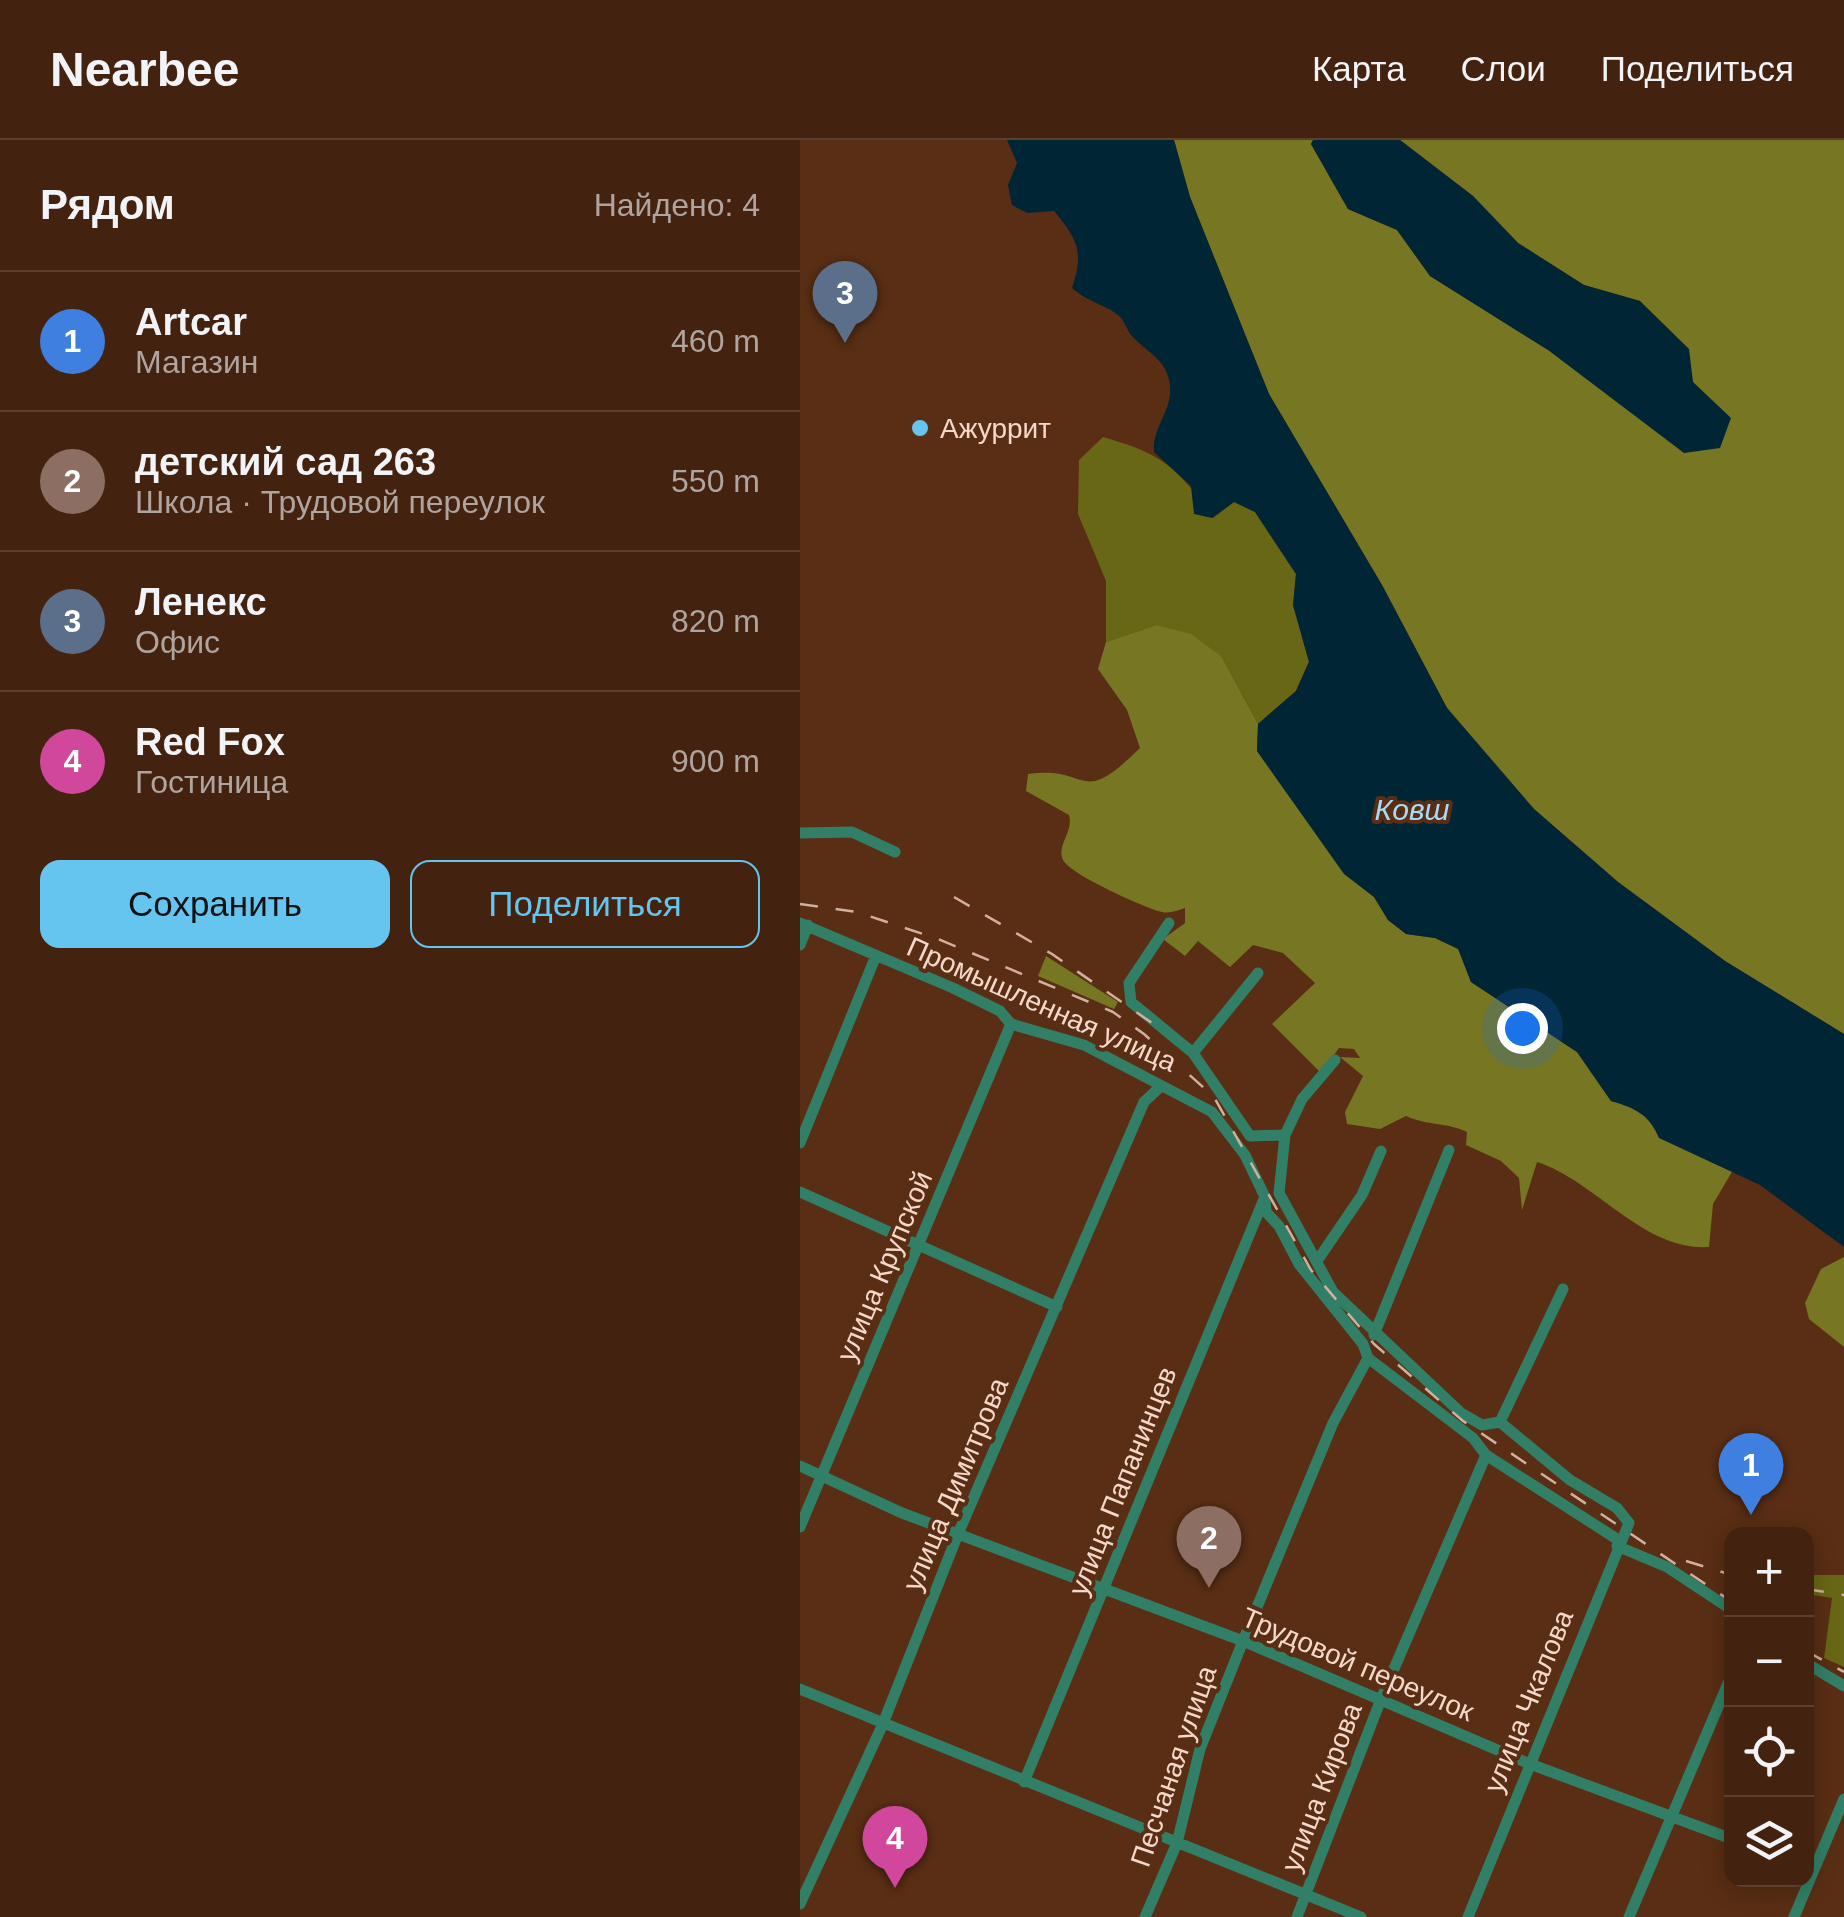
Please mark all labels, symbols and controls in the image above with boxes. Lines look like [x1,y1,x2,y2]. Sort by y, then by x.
text: Nearbee [50,43,239,96]
text: Карта [1312,49,1406,88]
text: Слои [1461,49,1546,88]
text: Поделиться [1601,49,1794,88]
text: Рядом [40,181,175,228]
text: Найдено: 4 [594,187,760,223]
pin: 3 [812,260,878,343]
text: Artcar [135,301,247,343]
text: 1 [64,323,81,359]
text: 460 m [671,323,760,359]
text: Магазин [135,344,258,380]
place label: Ажуррит [940,413,1051,444]
marker: Ажуррит [909,417,931,439]
text: детский сад 263 [135,441,436,483]
text: 2 [64,463,81,499]
text: 550 m [671,463,760,499]
text: Школа · Трудовой переулок [135,484,545,520]
text: Ленекс [135,581,267,623]
text: 3 [64,603,81,639]
text: 820 m [671,603,760,639]
text: Офис [135,624,220,660]
text: Red Fox [135,721,285,763]
text: 4 [64,743,81,779]
text: 900 m [671,743,760,779]
text: Гостиница [135,764,288,800]
water label: Ковш [1375,793,1450,826]
button: Сохранить [40,860,390,948]
button: Поделиться [410,860,760,948]
street label: Промышленная улица [902,931,1182,1078]
your location [1497,1003,1548,1054]
street label: улица Крупской [830,1167,938,1366]
street label: улица Папанинцев [1062,1362,1183,1600]
street label: улица Димитрова [897,1373,1015,1595]
pin: 1 [1718,1432,1784,1515]
pin: 2 [1176,1506,1242,1588]
map controls [1724,1527,1814,1887]
button: + [1724,1527,1814,1617]
street label: Трудовой переулок [1237,1602,1479,1728]
street label: улица Чкалова [1478,1605,1579,1797]
button: − [1724,1617,1814,1707]
street label: Песчаная улица [1125,1661,1223,1871]
street label: улица Кирова [1275,1698,1368,1876]
button: locate [1724,1707,1814,1797]
button: layers [1724,1797,1814,1887]
pin: 4 [862,1806,928,1888]

